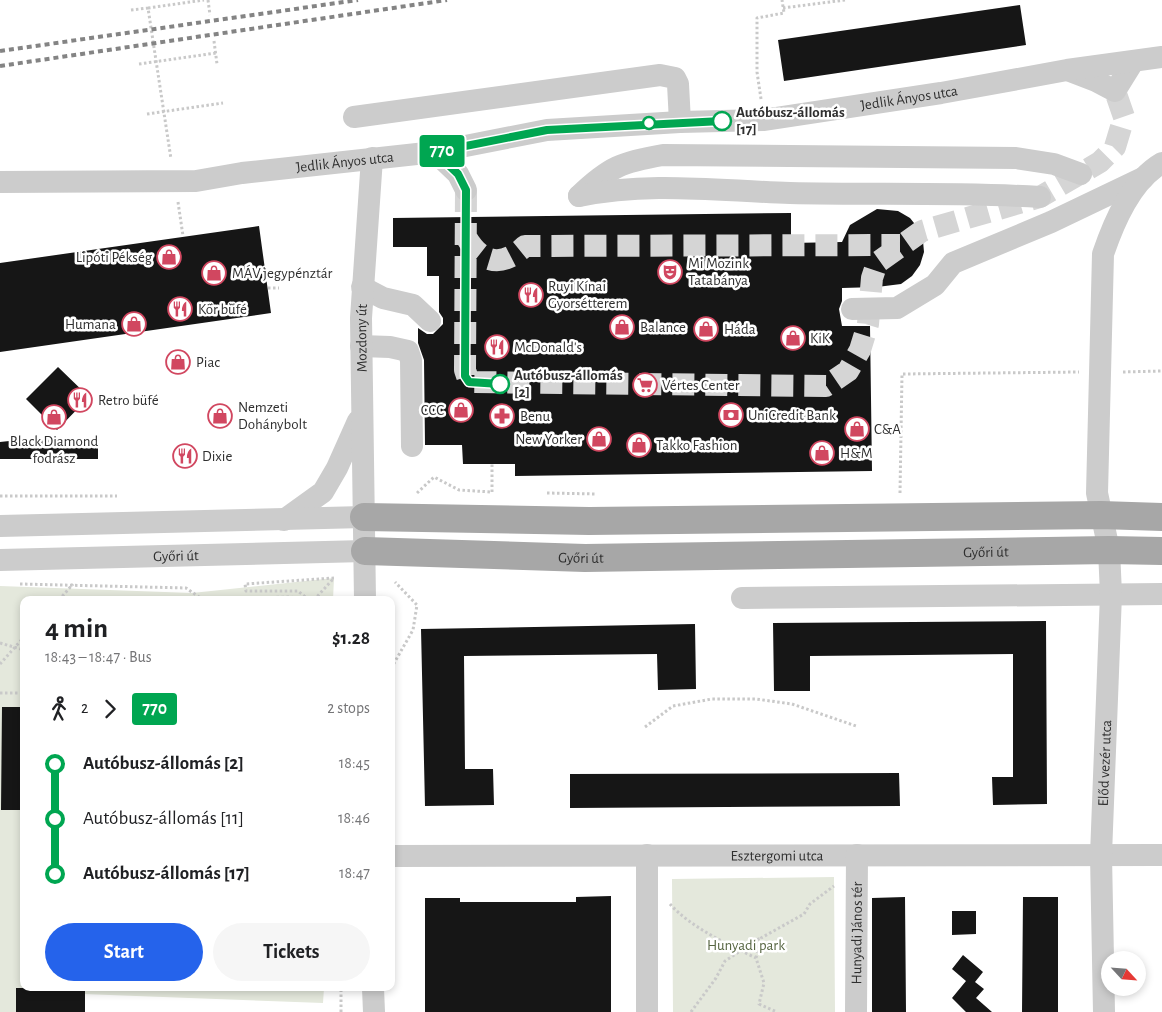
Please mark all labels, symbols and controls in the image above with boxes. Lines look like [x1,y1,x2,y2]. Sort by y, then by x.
street label: Jedlik Ányos utca [860,83,959,113]
place label: Autóbusz-állomás [17] [736,105,845,137]
marker: Autóbusz-állomás [17] [712,111,732,131]
unlabelled marker [642,116,656,130]
line badge: 770 [413,135,471,167]
text: 770 [430,142,454,160]
street label: Jedlik Ányos utca [295,150,394,175]
shop icon: Lipóti Pékség [156,244,182,270]
place label: Lipóti Pékség [76,250,153,265]
place label: Mi Mozink Tatabánya [688,256,749,288]
theatre icon: Mi Mozink Tatabánya [657,259,683,285]
shop icon: MÁV jegypénztár [201,260,227,286]
place label: MÁV jegypénztár [232,264,333,281]
place label: Ruyi Kínai Gyorsétterem [548,279,627,311]
restaurant icon: Ruyi Kínai Gyorsétterem [518,282,544,308]
restaurant icon: Kör büfé [167,296,193,322]
place label: Kör büfé [198,302,247,317]
street label: Mozdony út [354,303,370,372]
shop icon: Humana [121,311,147,337]
shop icon: Balance [609,314,635,340]
shop icon: Háda [693,316,719,342]
place label: Humana [65,317,116,332]
place label: Balance [640,320,686,335]
place label: Háda [724,322,756,337]
shop icon: KiK [780,325,806,351]
place label: KiK [810,331,831,346]
restaurant icon: McDonald's [484,334,510,360]
place label: McDonald's [514,340,582,355]
shop icon: Piac [165,349,191,375]
place label: Piac [196,355,220,370]
place label: Autóbusz-állomás [2] [514,368,623,400]
supermarket icon: Vértes Center [632,372,658,398]
marker: Autóbusz-állomás [2] [490,374,510,394]
place label: Vértes Center [662,378,740,393]
restaurant icon: Retro büfé [67,387,93,413]
place label: Retro büfé [98,393,159,408]
shop icon: CCC [448,397,474,423]
place label: Nemzeti Dohánybolt [238,400,307,432]
bank icon: UniCredit Bank [718,402,744,428]
shop icon: Nemzeti Dohánybolt [207,403,233,429]
place label: CCC [421,403,444,418]
pharmacy icon: Benu [489,403,515,429]
shop icon: Black Diamond fodrász [41,404,67,430]
place label: UniCredit Bank [748,408,836,423]
place label: Benu [520,409,551,424]
shop icon: C&A [844,416,870,442]
place label: C&A [874,422,901,437]
shop icon: New Yorker [586,426,612,452]
place label: New Yorker [515,432,582,447]
shop icon: Takko Fashion [626,432,652,458]
place label: Black Diamond fodrász [10,434,99,466]
place label: Takko Fashion [656,438,738,453]
shop icon: H&M [809,440,835,466]
restaurant icon: Dixie [172,443,198,469]
place label: H&M [840,446,873,461]
place label: Dixie [202,449,232,464]
street label: Győri út [963,545,1009,560]
street label: Győri út [153,548,199,564]
street label: Győri út [558,550,604,566]
text: 4 min [45,615,108,643]
text: $1.28 [332,629,370,648]
text: 18:43 – 18:47 · Bus [45,649,152,665]
icon: walk [45,695,73,723]
icon: forward [96,695,124,723]
text: 2 [81,700,88,716]
text: 770 [142,700,167,718]
text: 2 stops [327,700,370,716]
street label: Előd vezér utca [1096,719,1114,807]
text: Autóbusz-állomás [2] [83,754,244,773]
text: 18:45 [339,755,370,771]
text: Autóbusz-állomás [11] [83,809,244,828]
text: 18:46 [338,810,370,826]
street label: Esztergomi utca [731,848,823,864]
text: Autóbusz-állomás [17] [83,864,250,883]
text: 18:47 [339,865,370,881]
street label: Hunyadi János tér [849,881,865,984]
button: Start [45,923,203,981]
button: Tickets [213,923,370,981]
park label: Hunyadi park [707,938,785,953]
north arrow [1101,951,1146,996]
map controls [1101,951,1146,996]

